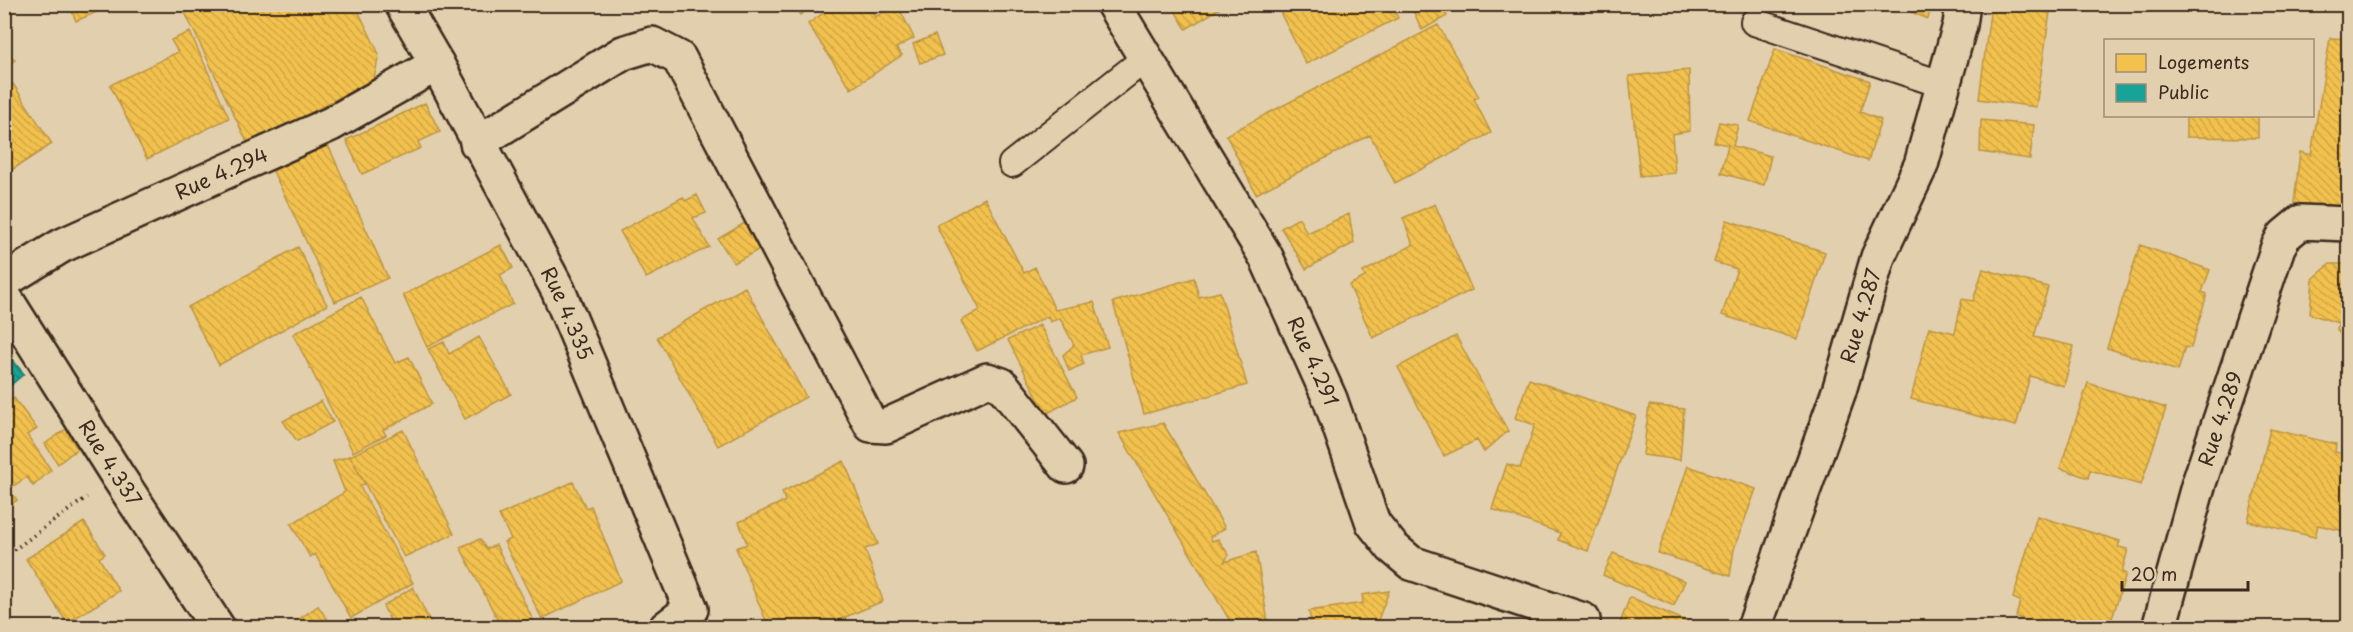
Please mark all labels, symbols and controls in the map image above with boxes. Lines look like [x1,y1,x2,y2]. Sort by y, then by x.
legend [2104,39,2314,117]
text: Logements [2158,48,2249,75]
text: Public [2158,78,2209,105]
street label: Rue 4.294 [170,139,272,207]
street label: Rue 4.335 [534,261,602,364]
street label: Rue 4.287 [1832,265,1888,367]
street label: Rue 4.291 [1281,311,1347,409]
street label: Rue 4.289 [2190,367,2249,470]
street label: Rue 4.337 [72,414,150,512]
scale bar [2122,554,2248,592]
text: 20 m [2131,560,2177,587]

